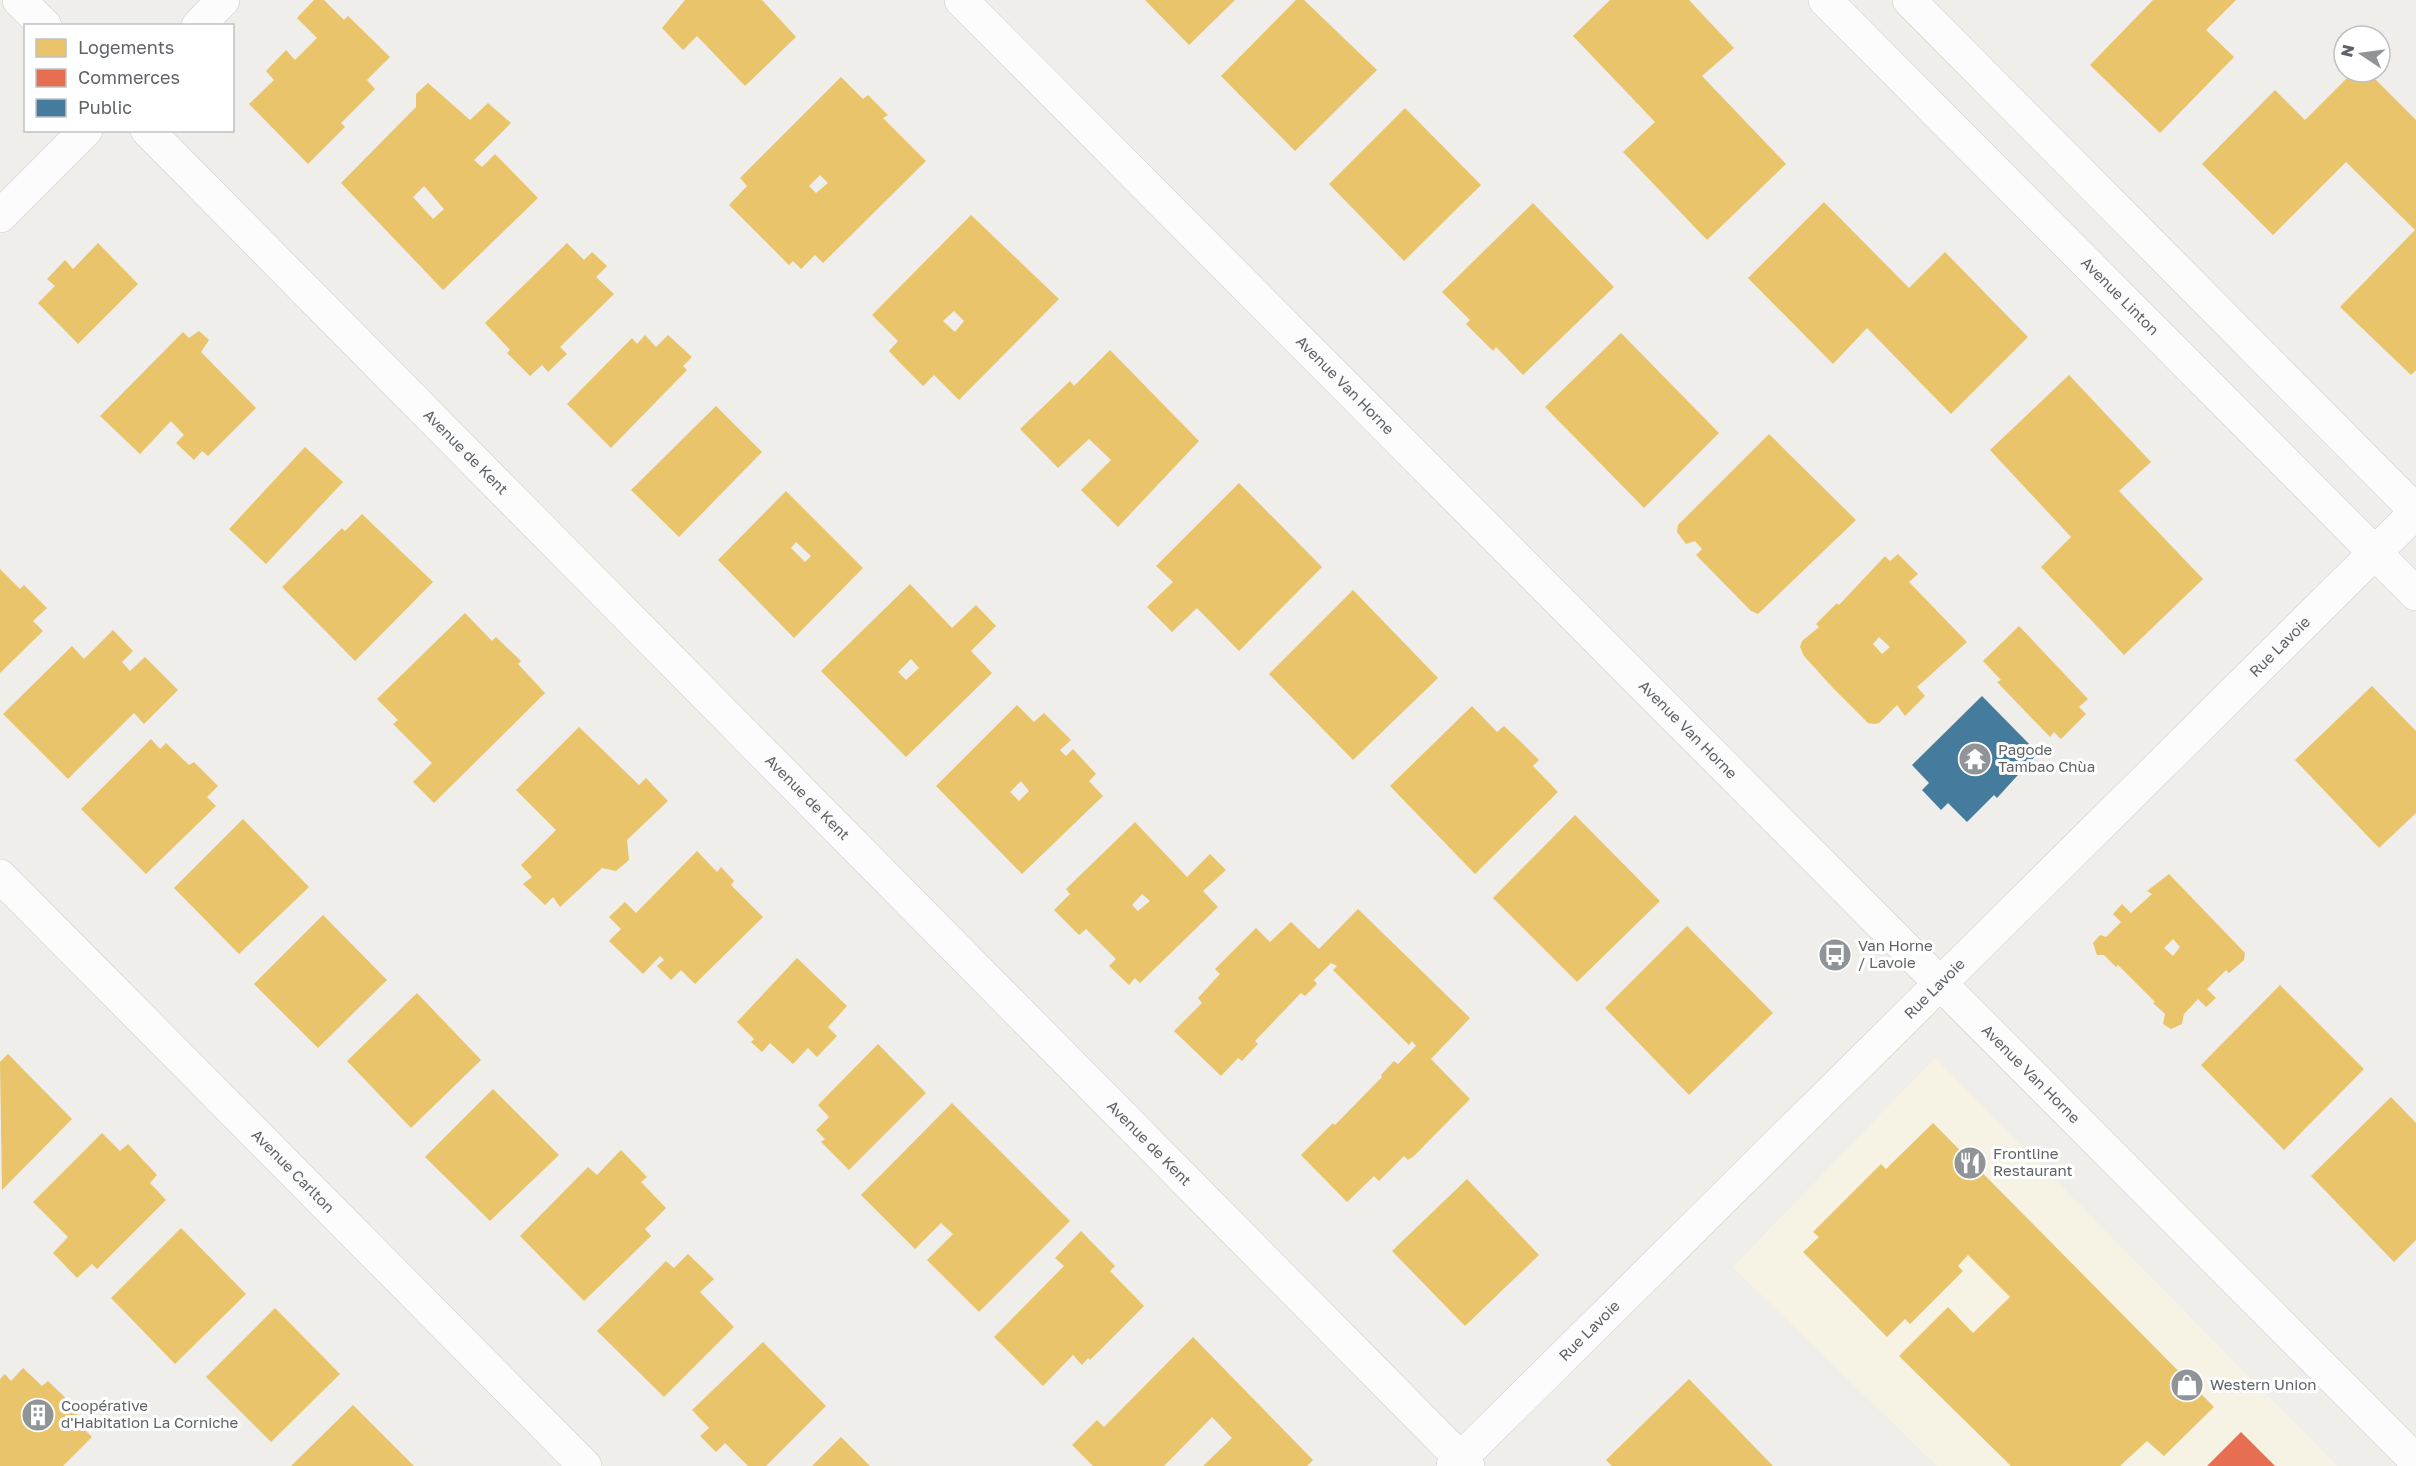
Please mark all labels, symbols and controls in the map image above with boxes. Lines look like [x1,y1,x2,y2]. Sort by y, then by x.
legend [24,24,234,132]
north arrow [2332,24,2392,84]
text: Logements [78,36,174,58]
text: N [2336,42,2358,59]
text: Commerces [78,66,180,88]
text: Public [78,96,132,118]
street label: Avenue Linton [2078,253,2163,338]
street label: Avenue Van Horne [1293,332,1399,438]
street label: Avenue de Kent [420,405,512,498]
street label: Rue Lavoie [2245,612,2314,680]
street label: Avenue Van Horne [1636,676,1742,782]
place label: Pagode Tambao Chùa [1998,740,2095,775]
temple icon: Pagode Tambao Chùa [1957,741,1993,777]
street label: Avenue de Kent [762,751,854,843]
place label: Van Horne / Lavoie [1858,936,1933,971]
bus stop icon: Van Horne / Lavoie [1817,937,1853,973]
street label: Rue Lavoie [1900,954,1968,1022]
street label: Avenue Van Horne [1979,1020,2084,1127]
street label: Avenue de Kent [1104,1096,1196,1189]
street label: Avenue Carlton [248,1125,339,1216]
place label: Frontline Restaurant [1993,1144,2073,1179]
restaurant icon: Frontline Restaurant [1952,1145,1988,1181]
street label: Rue Lavoie [1555,1296,1623,1364]
shop icon: Western Union [2169,1367,2205,1403]
place label: Western Union [2210,1375,2316,1393]
place label: Coopérative d'Habitation La Corniche [61,1396,239,1431]
building icon: Coopérative d'Habitation La Corniche [20,1397,56,1433]

